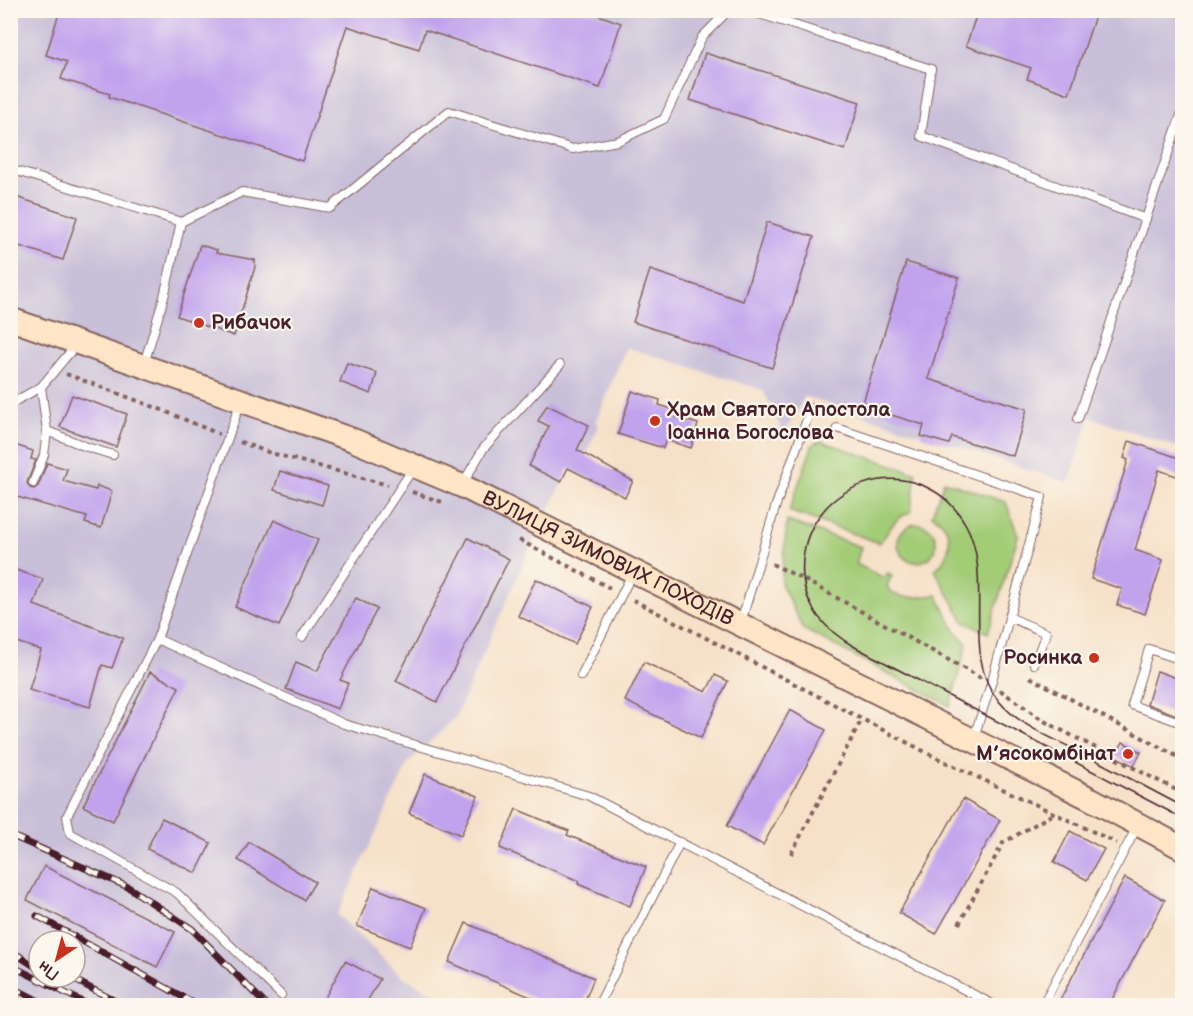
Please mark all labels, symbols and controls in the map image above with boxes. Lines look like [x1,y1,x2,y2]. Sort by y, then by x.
place label: Рибачок [211,311,291,335]
marker: Рибачок [192,316,206,330]
place label: Храм Святого Апостола Іоанна Богослова [666,398,890,445]
marker: Храм Святого Апостола Іоанна Богослова [648,414,662,428]
street label: ВУЛИЦЯ ЗИМОВИХ ПОХОДІВ [478,486,738,631]
place label: Росинка [1003,646,1082,670]
marker: Росинка [1087,651,1101,665]
place label: М’ясокомбінат [976,742,1116,766]
marker: М’ясокомбінат [1121,747,1135,761]
north arrow [27,929,87,989]
text: Пн [35,956,63,984]

